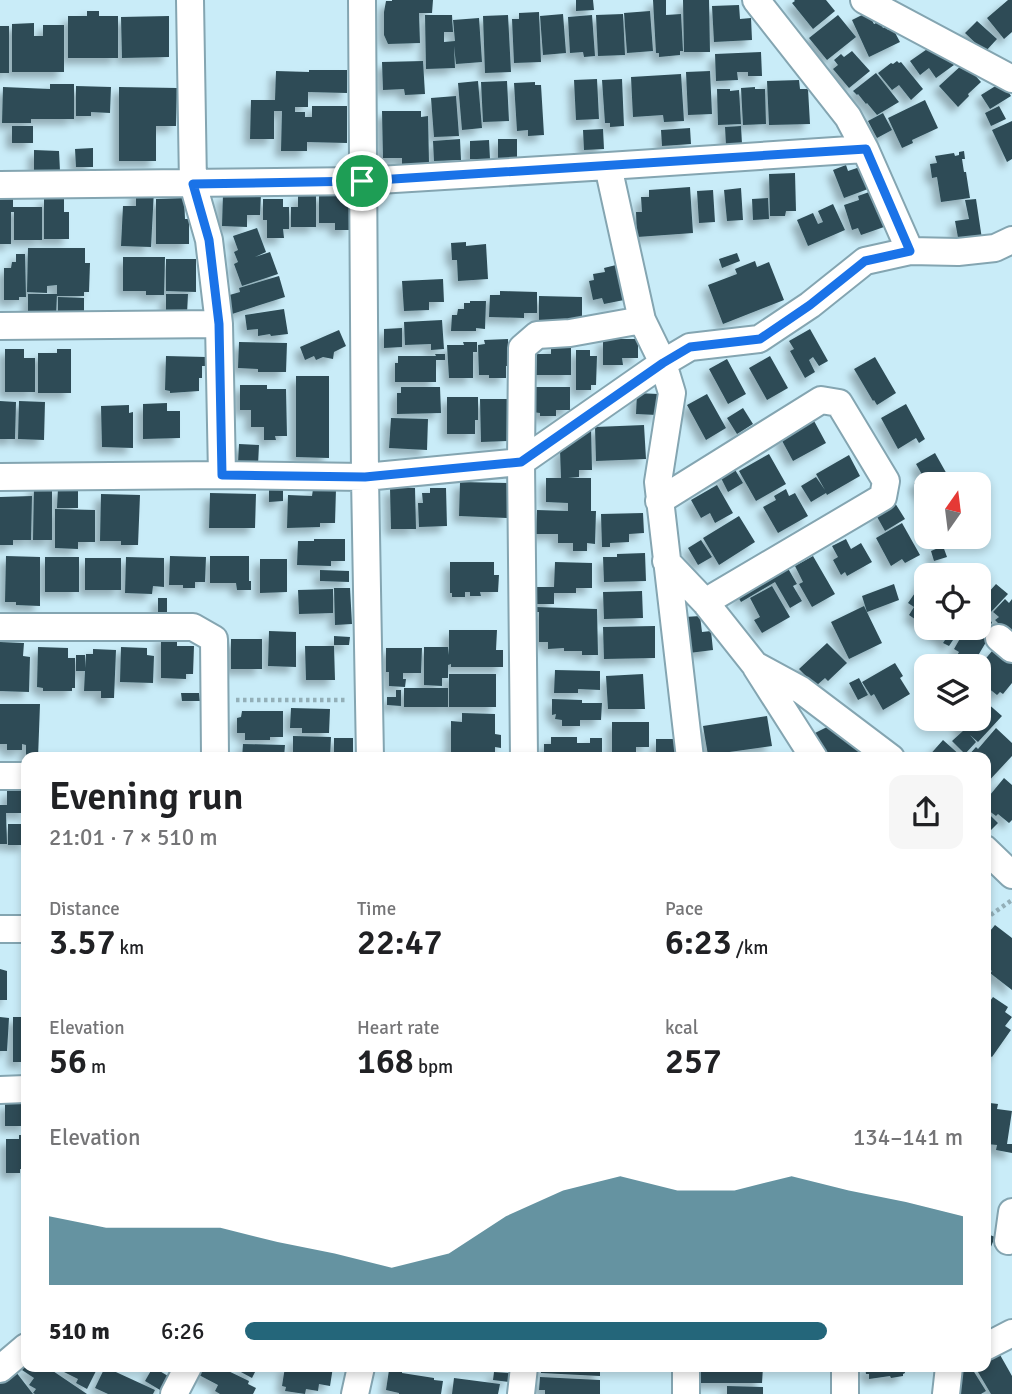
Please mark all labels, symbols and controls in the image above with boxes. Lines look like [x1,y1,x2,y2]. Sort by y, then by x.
pin [332,151,392,211]
icon: arrive [343,162,381,200]
north arrow [914,472,990,550]
map controls [914,472,991,731]
button: locate [914,563,991,640]
button: layers [914,654,991,731]
text: Evening run [49,773,243,820]
button: share [889,775,963,849]
text: 21:01 · 7 × 510 m [49,823,218,852]
text: Distance [49,897,120,921]
text: Time [357,897,396,921]
text: Pace [665,897,703,921]
text: 3.57 [49,921,115,964]
text: 22:47 [357,921,442,964]
text: 6:23 [665,921,732,964]
text: km [115,936,144,960]
text: /km [732,936,768,960]
text: Elevation [49,1016,125,1040]
text: Heart rate [357,1016,439,1040]
text: kcal [665,1016,698,1040]
text: 56 [49,1040,87,1083]
text: 168 [357,1040,414,1083]
text: 257 [665,1040,722,1083]
text: m [87,1055,106,1079]
text: bpm [414,1055,453,1079]
text: Elevation [49,1123,141,1152]
text: 134–141 m [853,1123,963,1152]
text: 510 m [49,1317,110,1346]
text: 6:26 [161,1317,204,1346]

